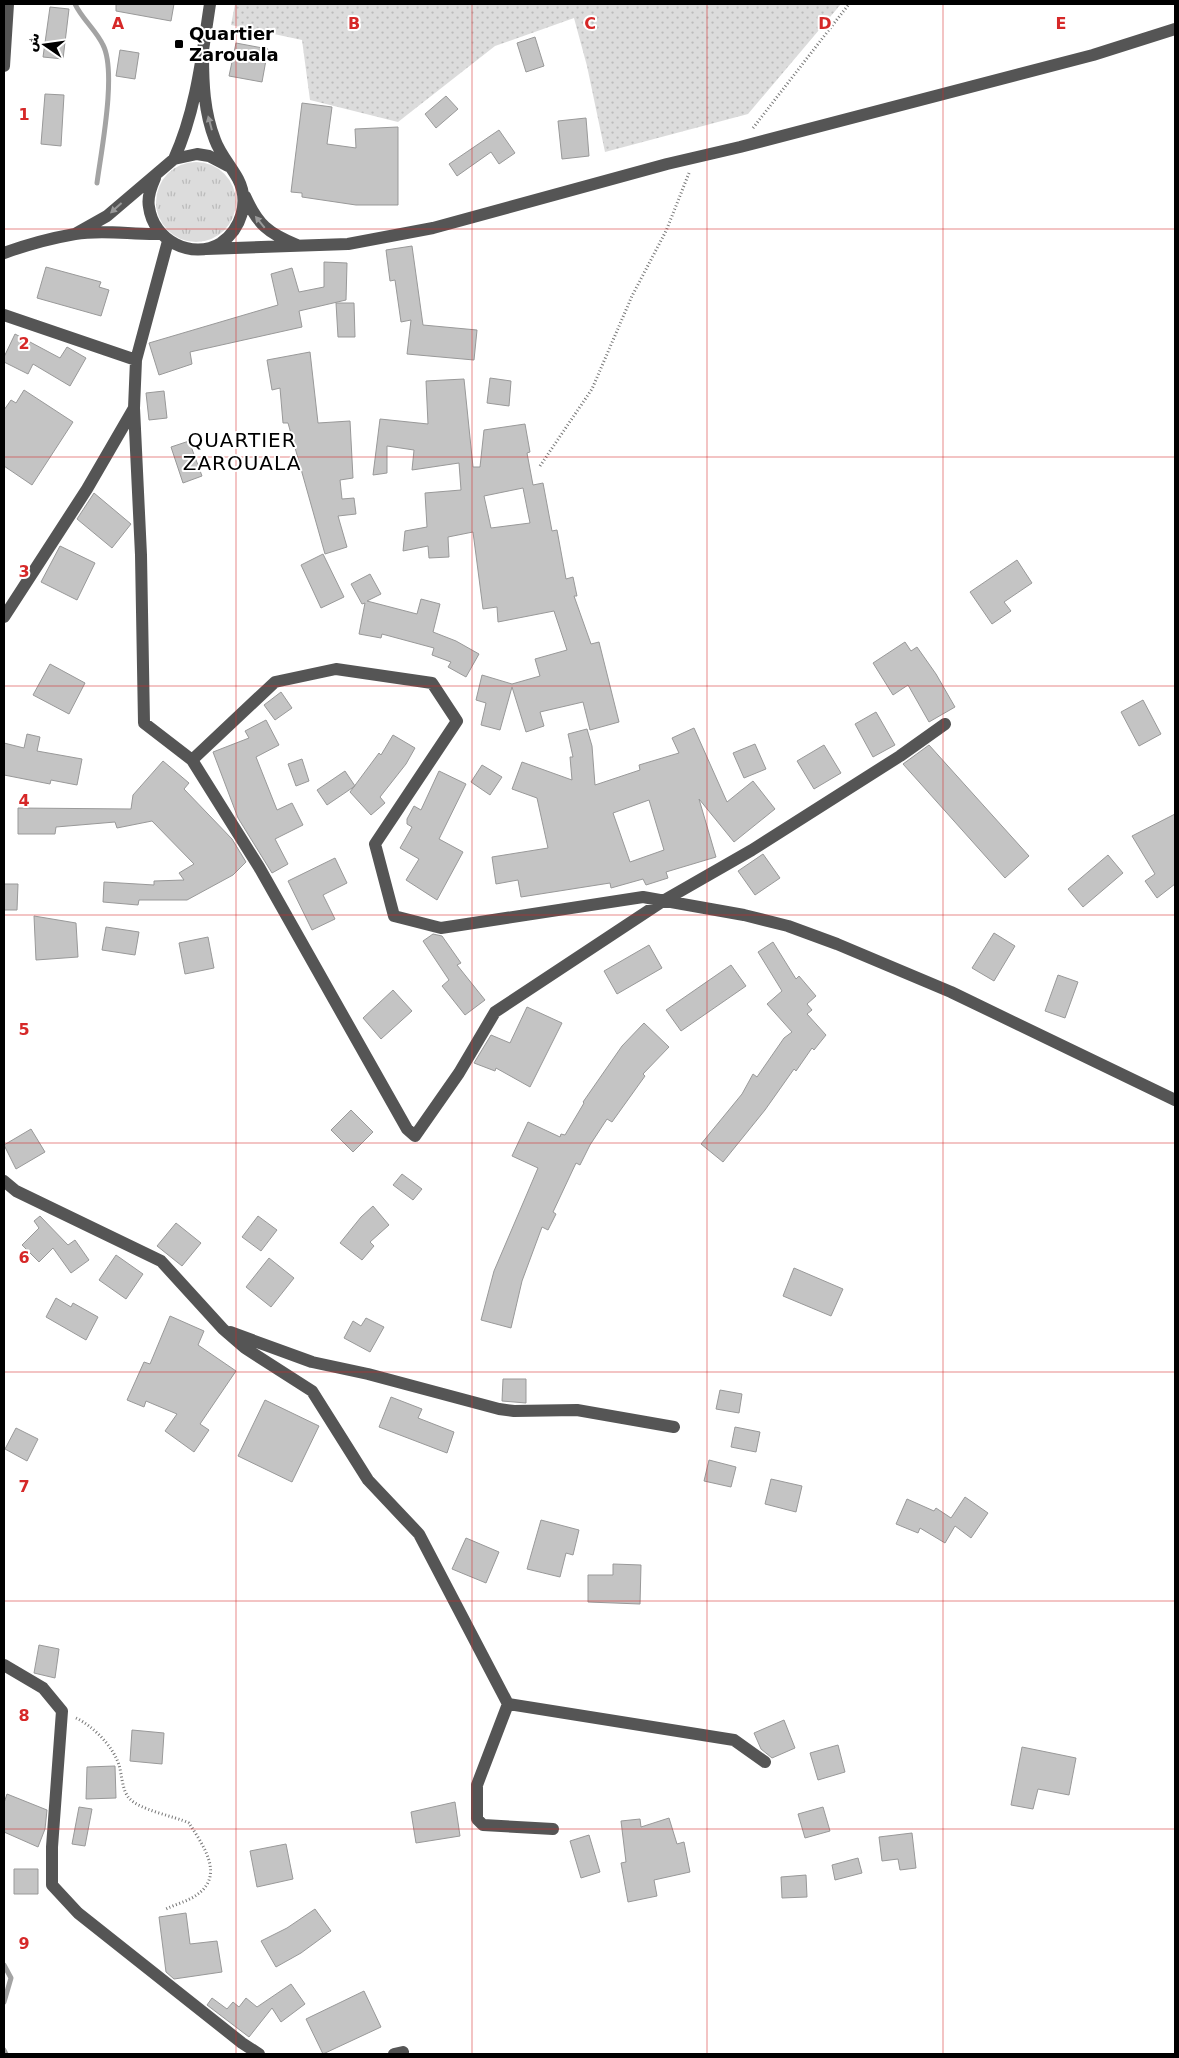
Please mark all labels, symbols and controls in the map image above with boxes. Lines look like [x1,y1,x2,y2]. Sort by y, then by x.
text: A [112,14,125,33]
text: B [348,14,360,33]
text: C [584,14,596,33]
text: D [818,14,832,33]
text: E [1056,14,1066,33]
north arrow [20,20,70,70]
place label: Quartier Zarouala [189,23,279,65]
text: ش [22,31,42,53]
marker: Quartier Zarouala [173,38,185,50]
text: 1 [18,105,30,124]
one-way arrow [206,116,214,131]
one-way arrow [110,202,123,213]
one-way arrow [254,216,265,229]
text: 2 [18,334,30,353]
district label: QUARTIER ZAROUALA [183,428,301,475]
text: 3 [18,562,30,581]
text: 4 [18,791,30,810]
text: 5 [18,1020,30,1039]
text: 6 [18,1248,30,1267]
text: 7 [18,1477,30,1496]
text: 8 [18,1706,30,1725]
text: 9 [18,1934,30,1953]

